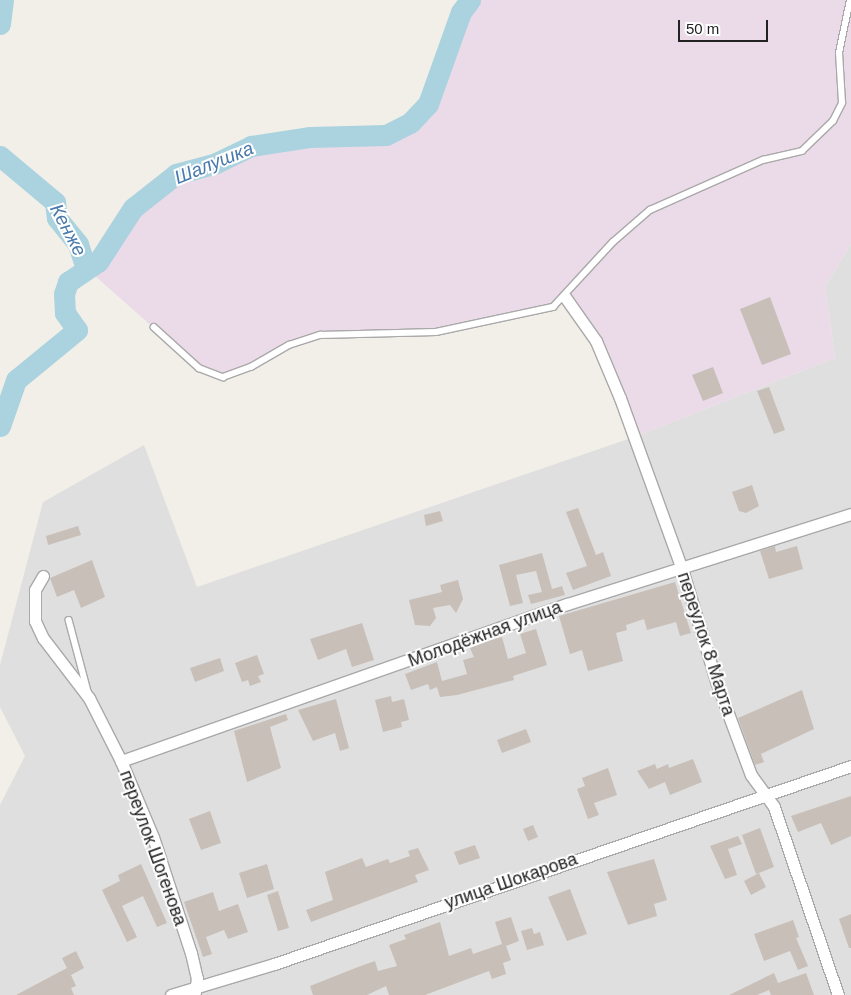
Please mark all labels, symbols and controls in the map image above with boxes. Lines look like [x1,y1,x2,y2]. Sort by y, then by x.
scale bar [681,10,771,42]
text: 50 m [686,20,719,37]
water label: Шалушка [171,137,257,189]
water label: Кенже [45,200,91,260]
street label: переулок 8 Марта [673,569,739,719]
street label: Молодёжная улица [405,596,565,672]
street label: переулок Шогенова [115,767,191,929]
street label: улица Шокарова [442,848,580,914]

